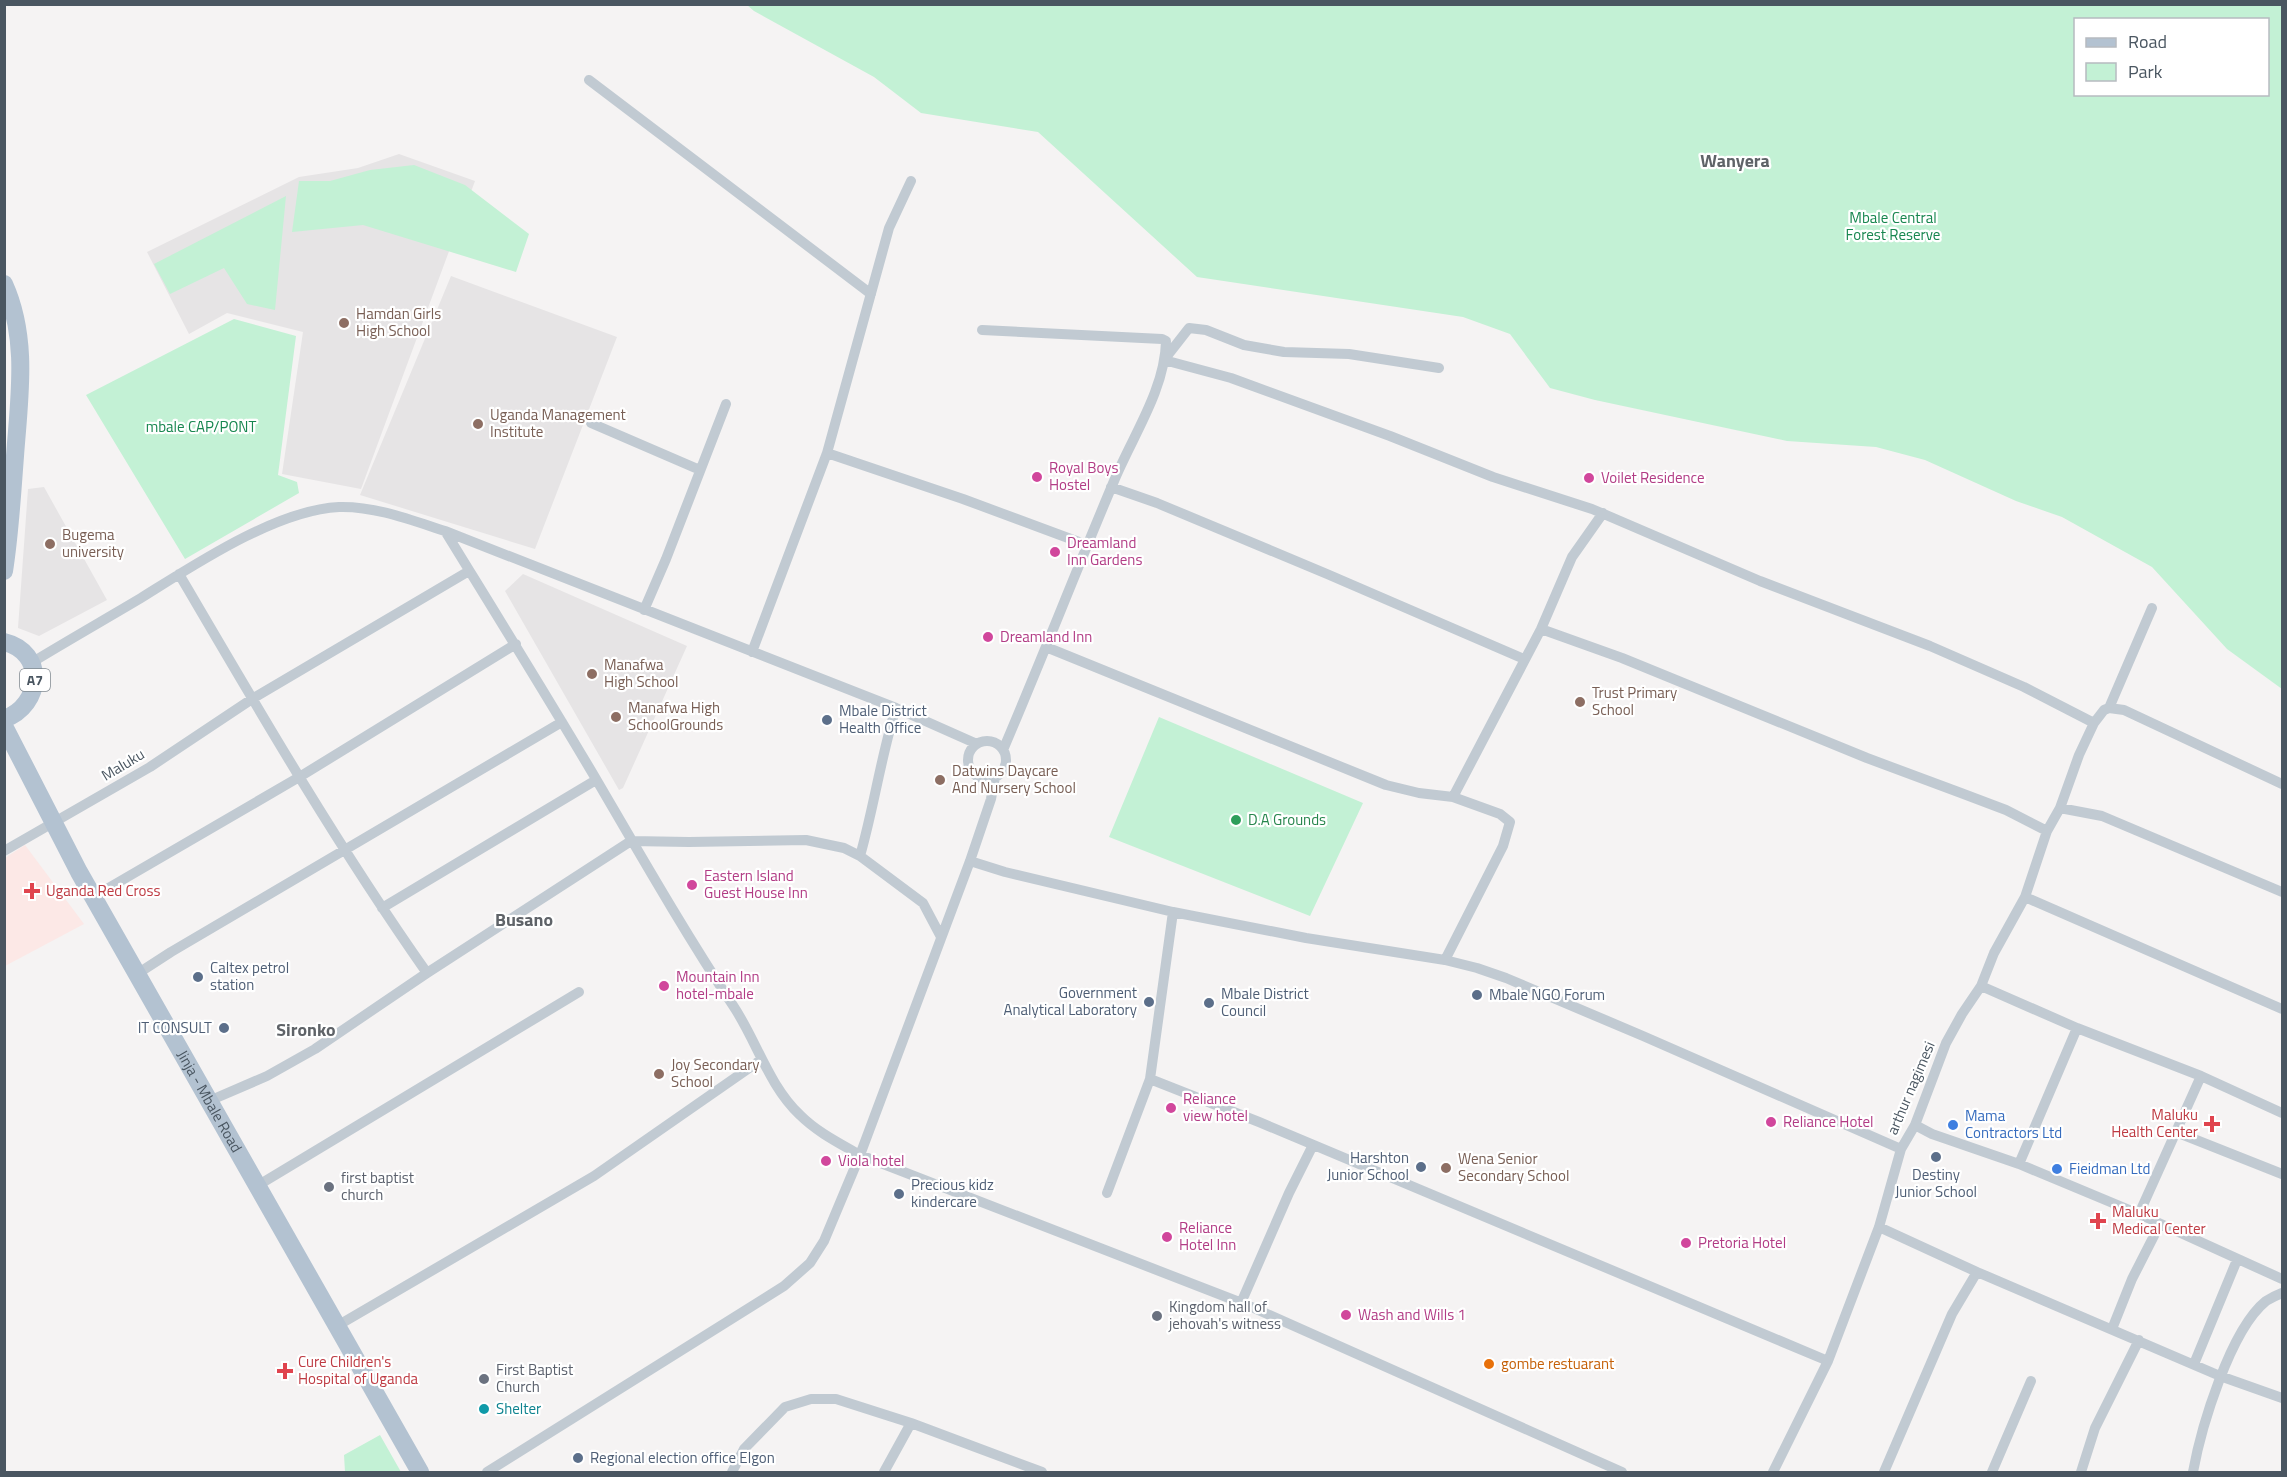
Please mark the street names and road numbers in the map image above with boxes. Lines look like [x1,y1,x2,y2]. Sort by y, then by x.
road number: A7 [20,669,50,691]
street label: Maluku [97,743,149,786]
street label: arthur nagimesi [1881,1038,1941,1138]
street label: Jinja - Mbale Road [172,1046,248,1157]

